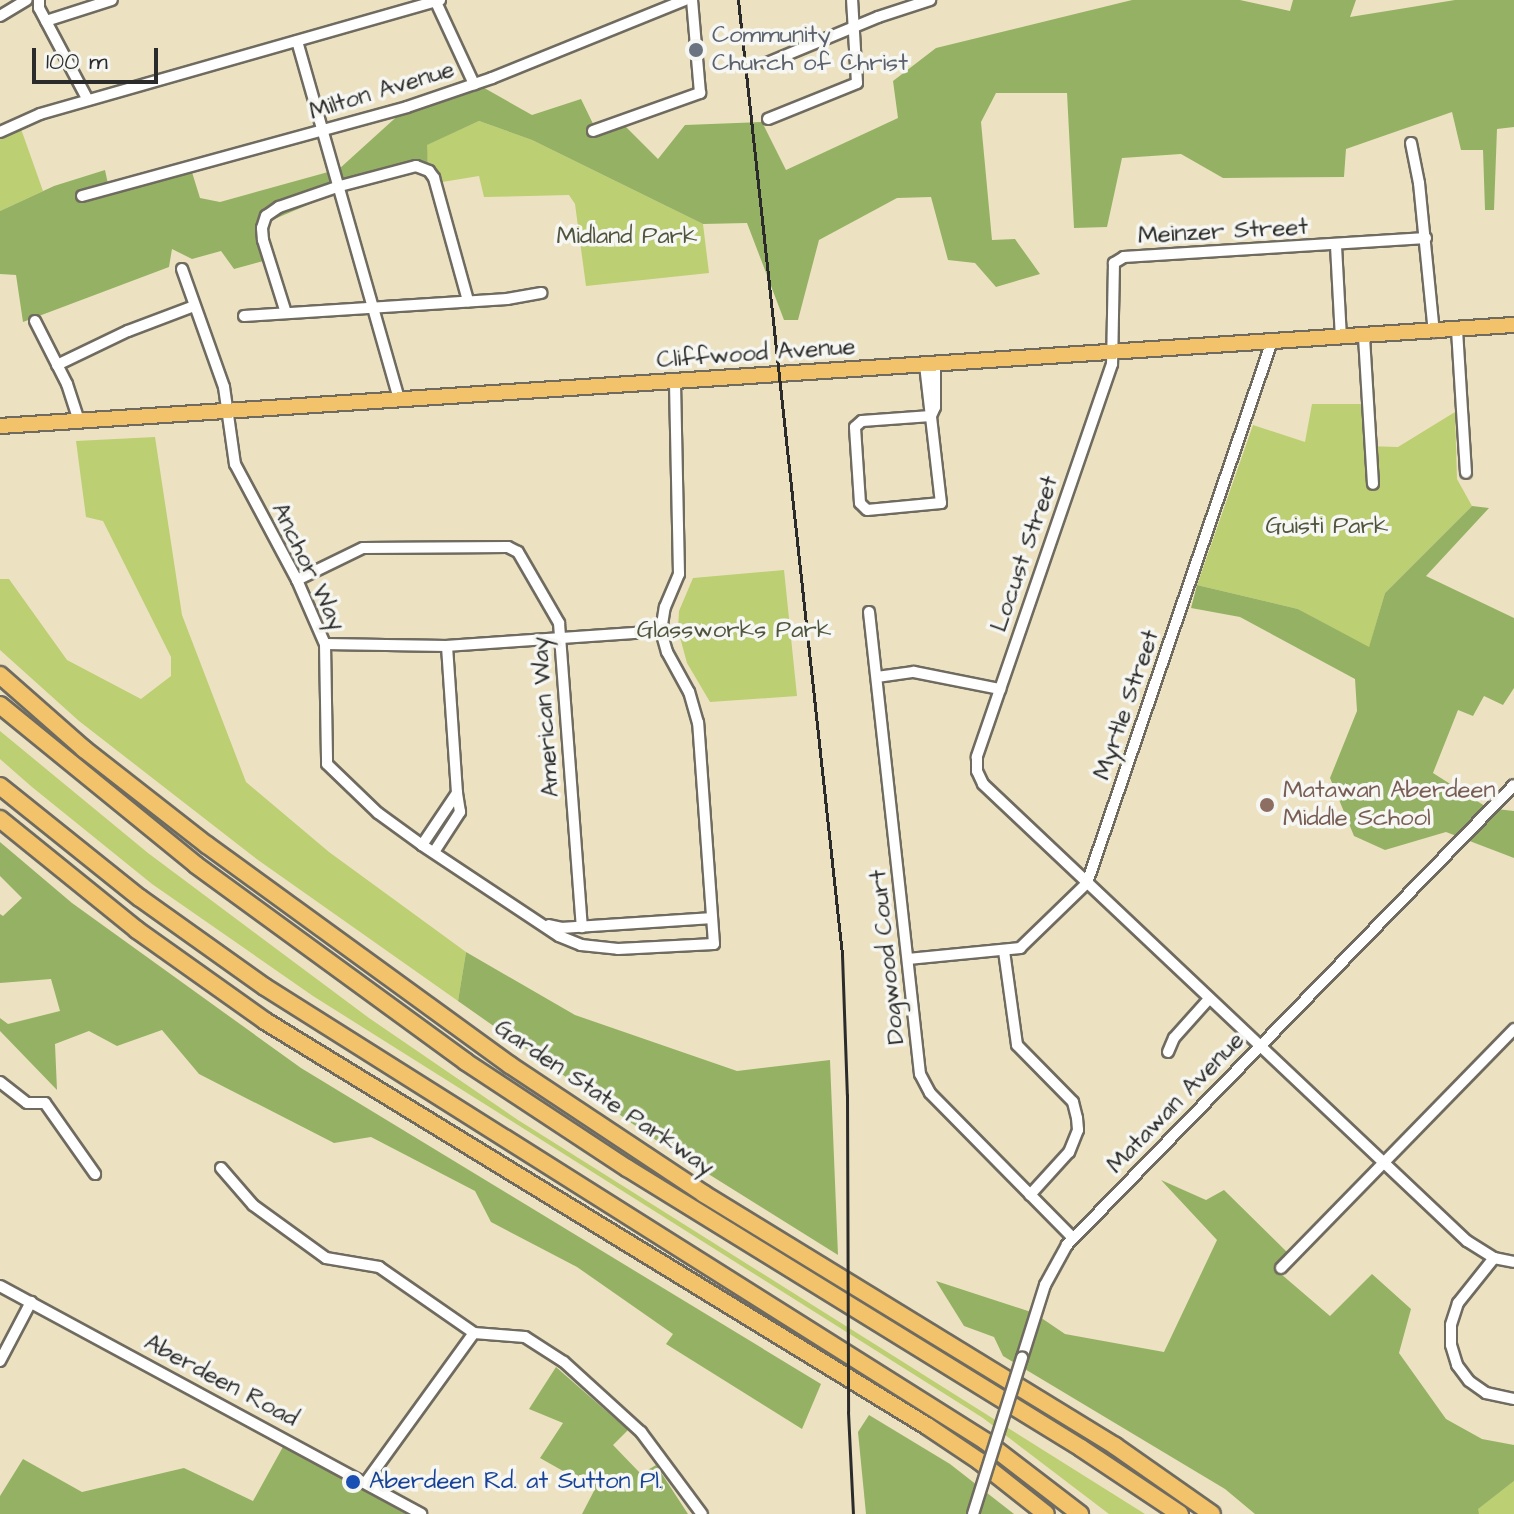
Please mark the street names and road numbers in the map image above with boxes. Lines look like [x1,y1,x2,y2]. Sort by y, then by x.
street label: Milton Avenue [306,55,458,127]
street label: Meinzer Street [1137,213,1309,251]
street label: Cliffwood Avenue [656,333,856,375]
street label: Locust Street [985,472,1065,636]
street label: Anchor Way [265,498,351,636]
street label: Myrtle Street [1088,626,1166,784]
street label: American Way [526,636,566,798]
street label: Dogwood Court [865,868,911,1046]
street label: Garden State Parkway [489,1014,719,1182]
street label: Matawan Avenue [1101,1026,1251,1180]
street label: Aberdeen Road [139,1328,303,1434]

